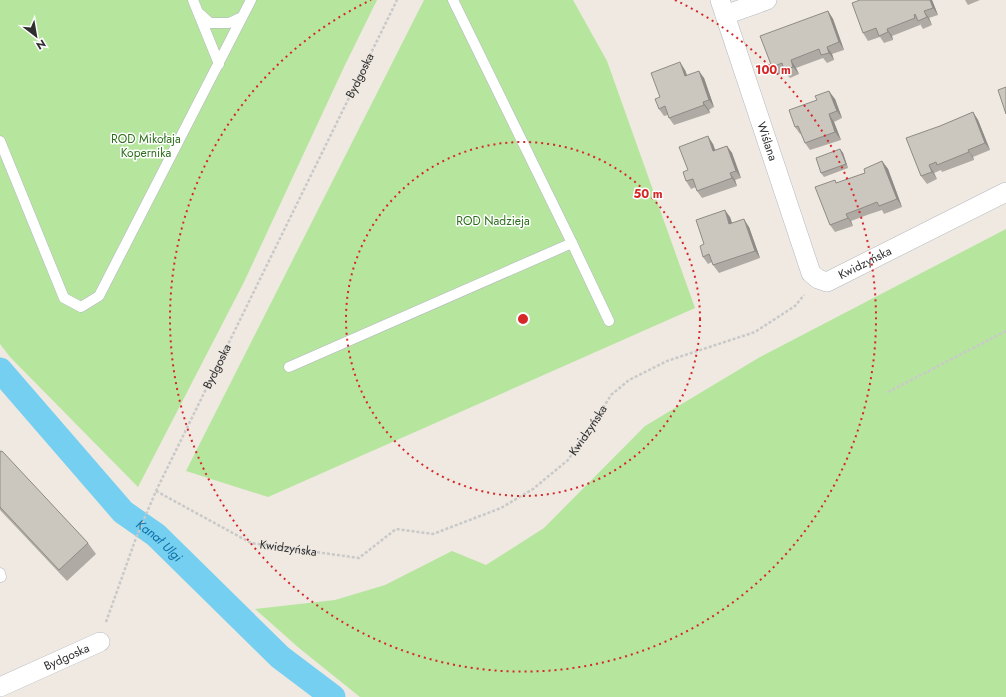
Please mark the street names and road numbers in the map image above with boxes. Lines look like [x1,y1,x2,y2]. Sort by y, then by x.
street label: Bydgoska [341,50,379,101]
street label: Wiślana [752,119,782,164]
street label: Kwidzyńska [835,242,895,284]
street label: Bydgoska [198,341,236,392]
street label: Kwidzyńska [565,401,612,459]
street label: Kwidzyńska [259,535,318,561]
street label: Bydgoska [41,639,92,675]

